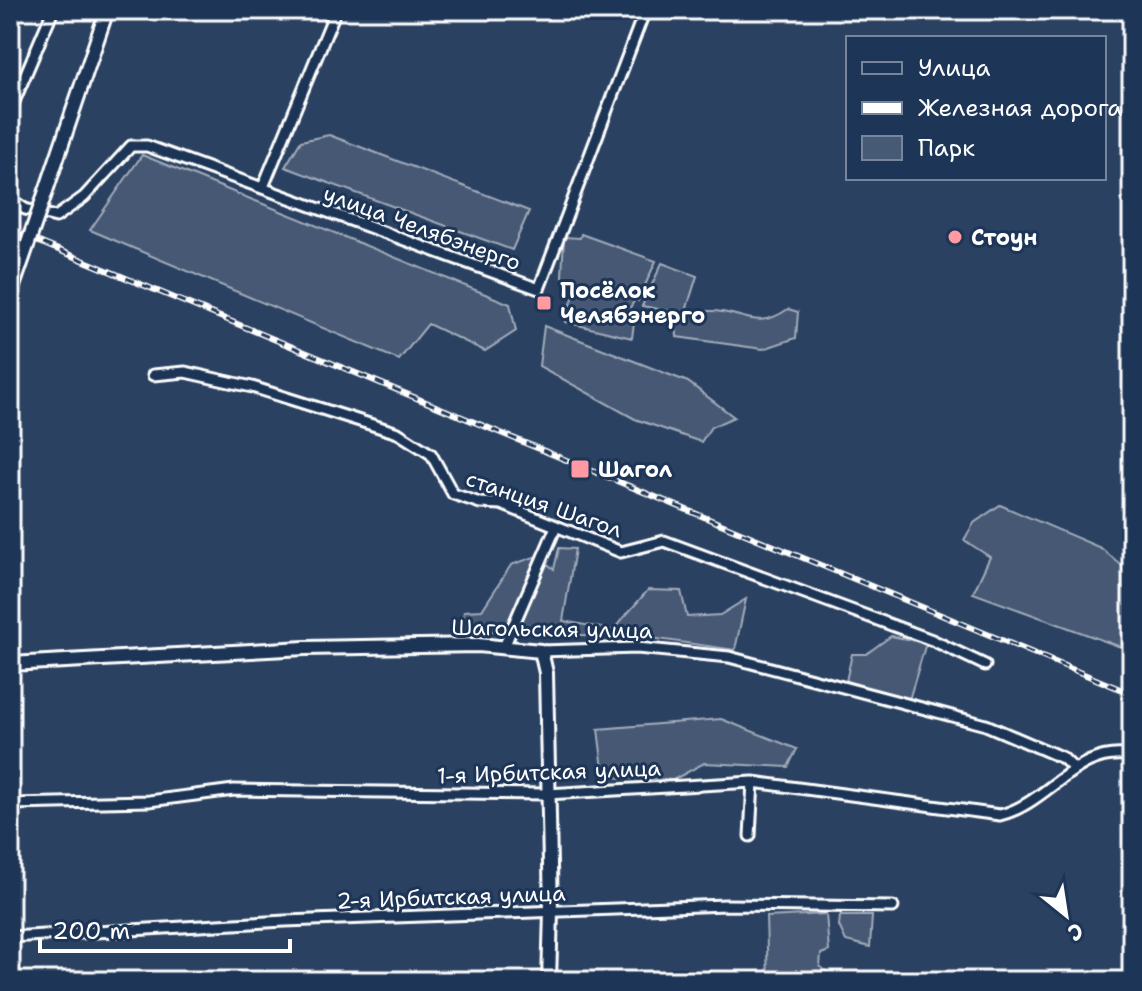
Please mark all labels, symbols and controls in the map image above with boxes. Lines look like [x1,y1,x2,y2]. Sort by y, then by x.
legend [846,36,1106,180]
text: Улица [918,52,991,84]
text: Железная дорога [918,92,1122,124]
text: Парк [918,132,975,164]
street label: улица Челябэнерго [319,179,525,277]
place label: Стоун [971,223,1037,252]
marker: Стоун [946,228,964,246]
place label: Посёлок Челябэнерго [560,276,705,330]
marker: Посёлок Челябэнерго [535,294,553,312]
place label: Шагол [598,455,673,484]
marker: Шагол [569,458,591,480]
street label: станция Шагол [462,464,626,544]
street label: Шагольская улица [451,613,653,645]
street label: 1-я Ирбитская улица [437,754,662,790]
north arrow [1026,875,1106,955]
street label: 2-я Ирбитская улица [336,878,566,915]
scale bar [40,903,290,953]
text: 200 m [52,915,130,947]
text: С [1063,916,1089,948]

